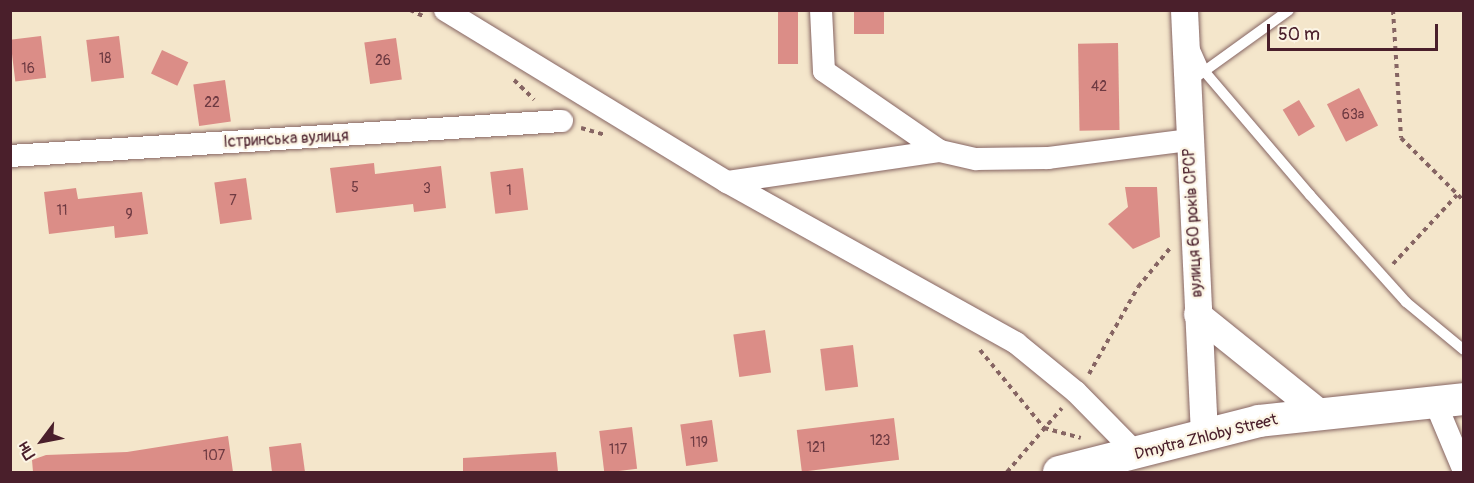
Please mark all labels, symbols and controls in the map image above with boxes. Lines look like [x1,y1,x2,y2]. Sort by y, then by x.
scale bar [1270,12,1441,50]
text: 50 m [1278,23,1320,46]
house number: 18 [99,51,111,67]
house number: 26 [375,53,391,69]
house number: 16 [21,61,35,77]
house number: 42 [1091,79,1107,95]
house number: 22 [204,95,220,111]
house number: 63а [1342,107,1364,123]
street label: Істринська вулиця [223,126,349,152]
street label: вулиця 60 років СРСР [1180,148,1206,298]
house number: 5 [351,180,359,196]
house number: 3 [423,181,431,197]
house number: 1 [506,183,512,199]
house number: 7 [229,193,237,209]
house number: 11 [57,203,67,219]
house number: 9 [125,207,133,223]
street label: Dmytra Zhloby Street [1133,410,1279,464]
north arrow [12,411,72,471]
house number: 123 [870,433,890,449]
house number: 119 [690,435,708,451]
text: Пн [14,438,40,463]
house number: 121 [807,440,825,456]
house number: 117 [609,442,627,458]
house number: 107 [203,448,225,464]

